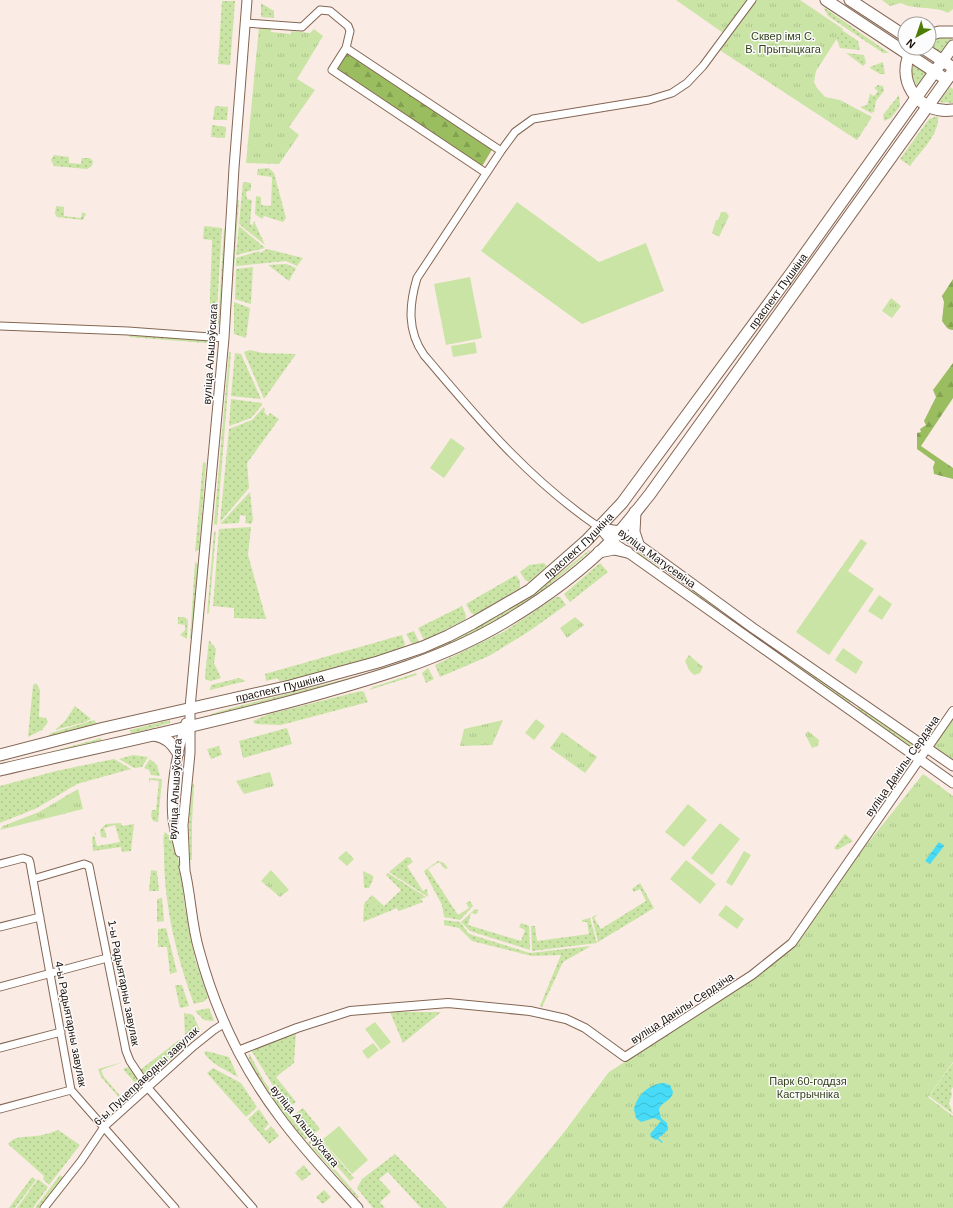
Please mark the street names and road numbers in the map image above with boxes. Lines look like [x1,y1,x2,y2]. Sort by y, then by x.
street label: праспект Пушкіна [746,250,810,331]
street label: вуліца Альшэўскага [200,302,220,405]
street label: праспект Пушкіна [542,510,616,581]
street label: вуліца Матусевіча [616,526,699,591]
street label: праспект Пушкіна [235,671,326,704]
street label: вуліца Данілы Сердзіча [863,713,942,819]
street label: вуліца Альшэўскага [166,737,184,840]
street label: 1-ы Радыятарны завулак [106,919,142,1047]
street label: 4-ы Радыятарны завулак [53,960,89,1088]
street label: вуліца Данілы Сердзіча [628,970,736,1046]
street label: 6-ы Пуцеправодны завулак [91,1024,201,1128]
street label: вуліца Альшэўскага [268,1083,342,1170]

